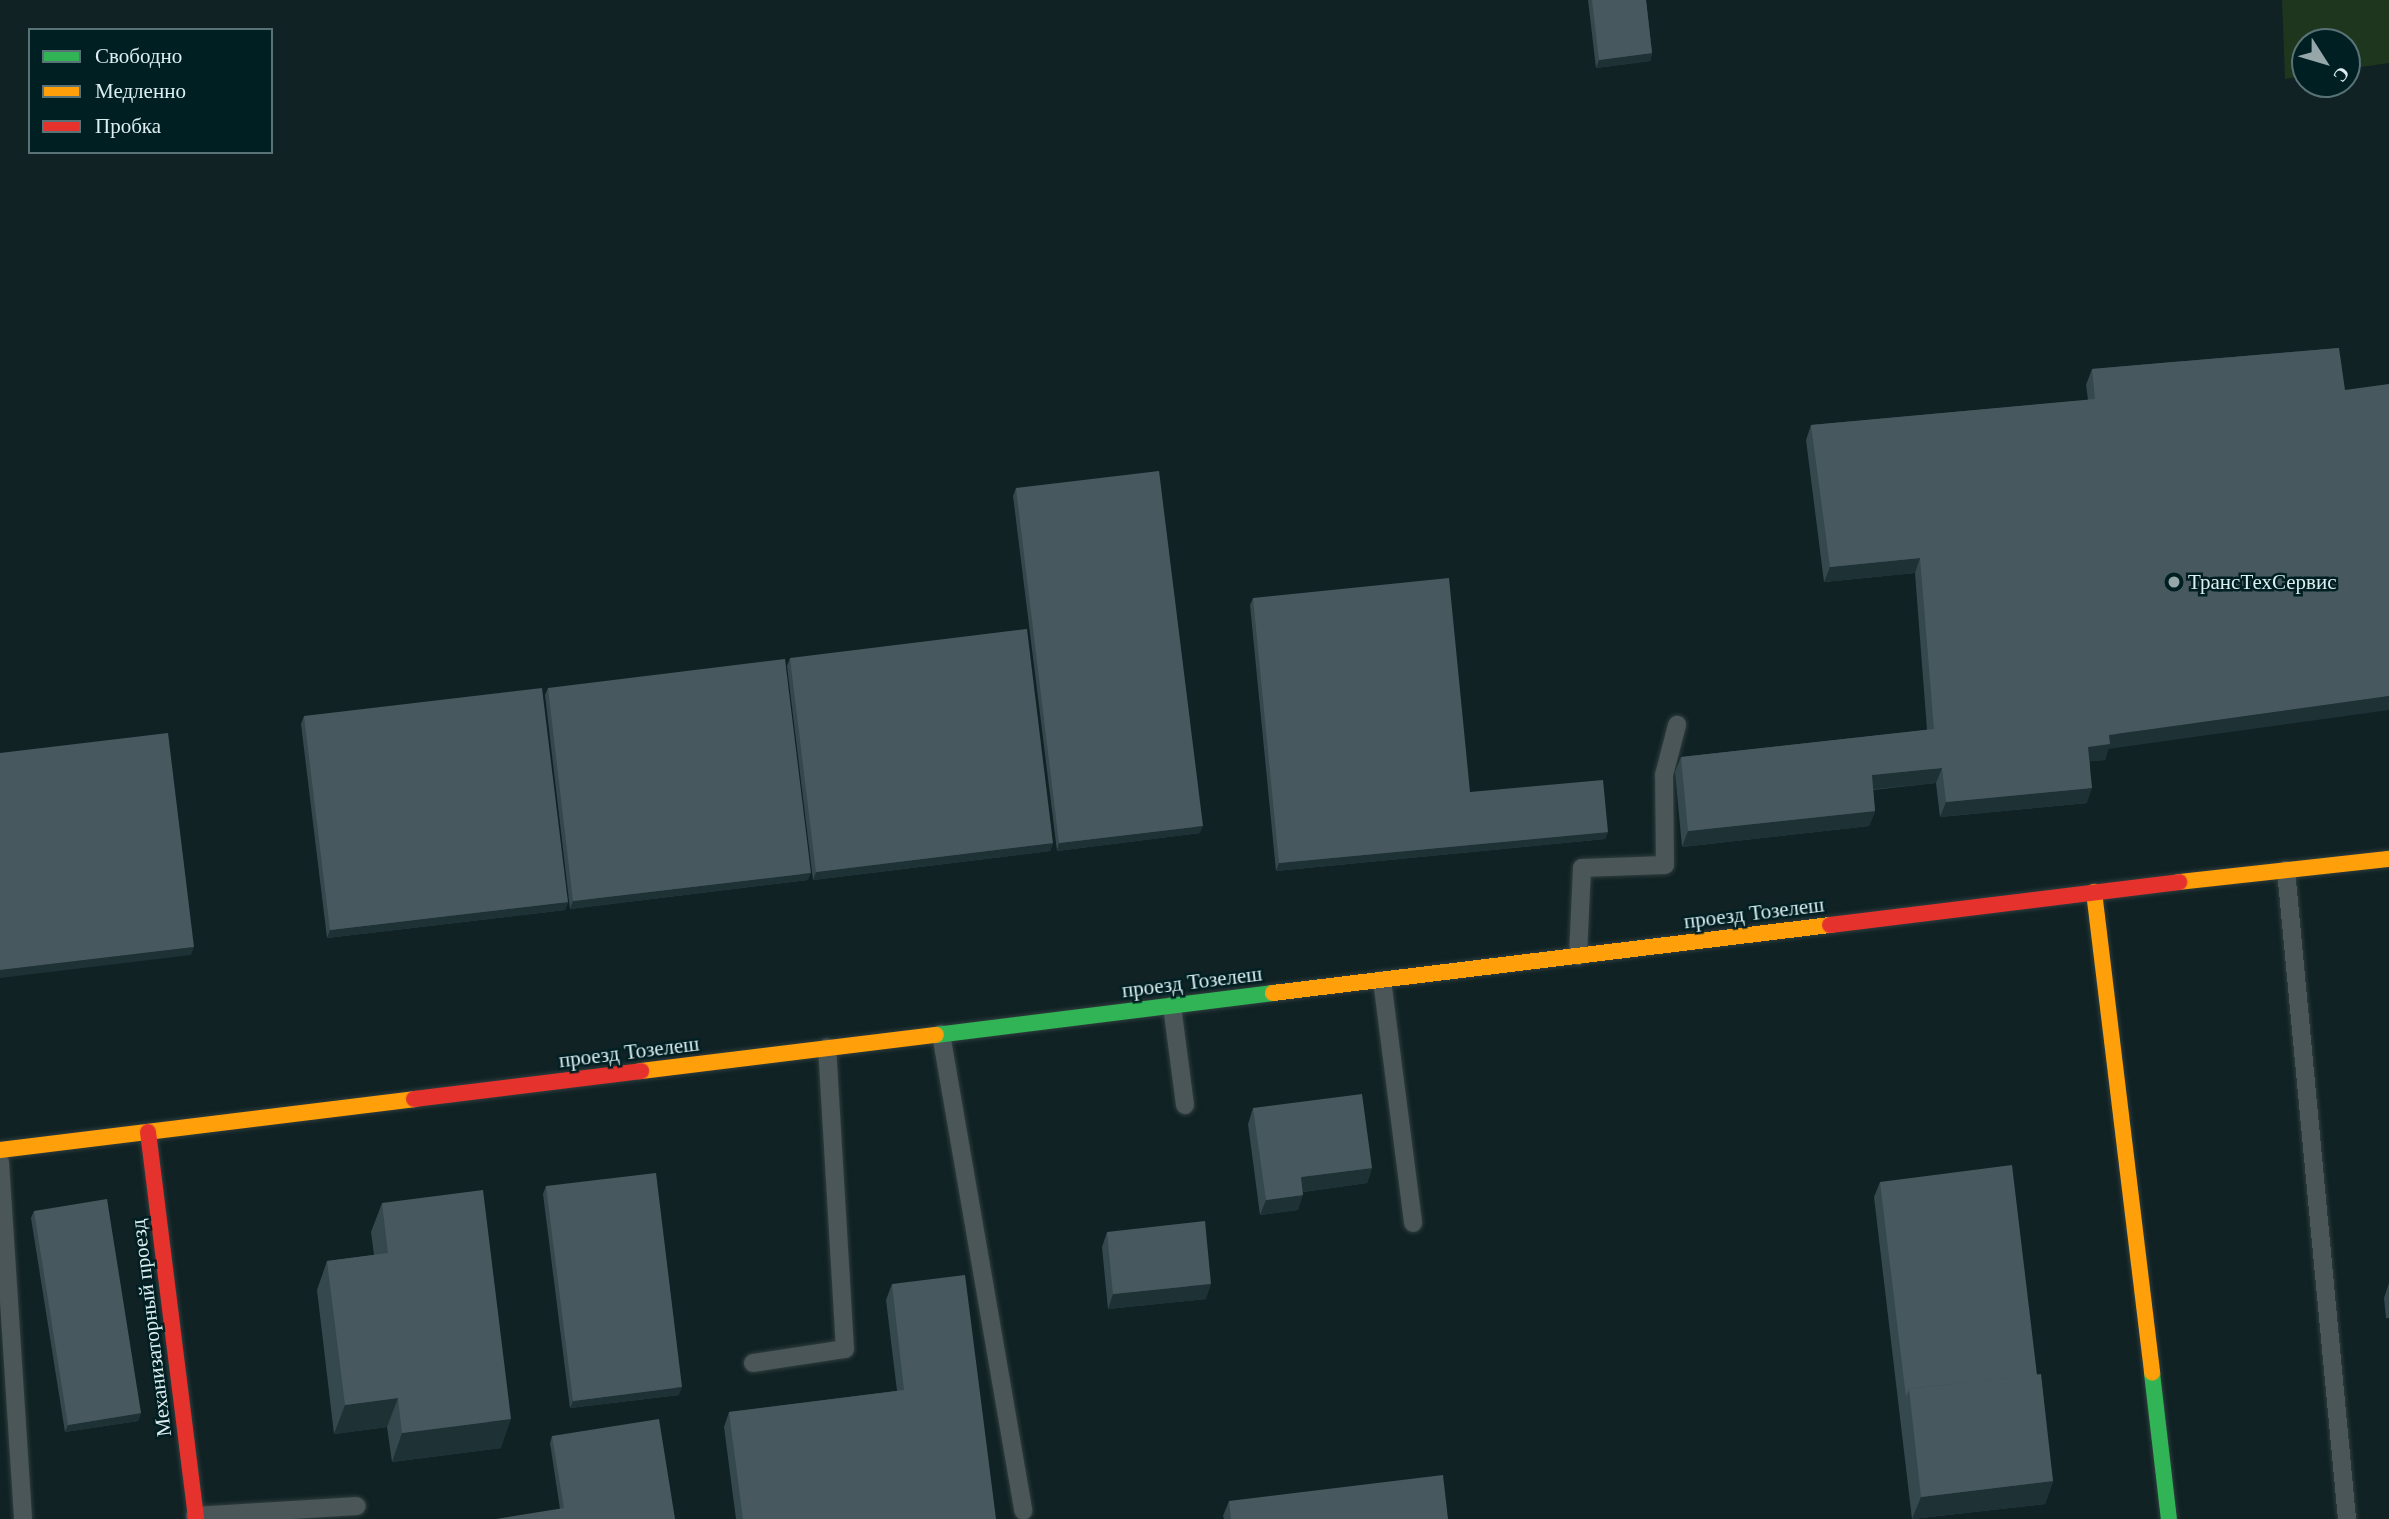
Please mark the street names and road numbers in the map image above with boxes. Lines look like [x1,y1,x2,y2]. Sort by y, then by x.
street label: проезд Тозелеш [1682,892,1826,934]
street label: проезд Тозелеш [1120,961,1264,1003]
street label: проезд Тозелеш [557,1031,701,1073]
street label: Механизаторный проезд [125,1218,177,1438]

